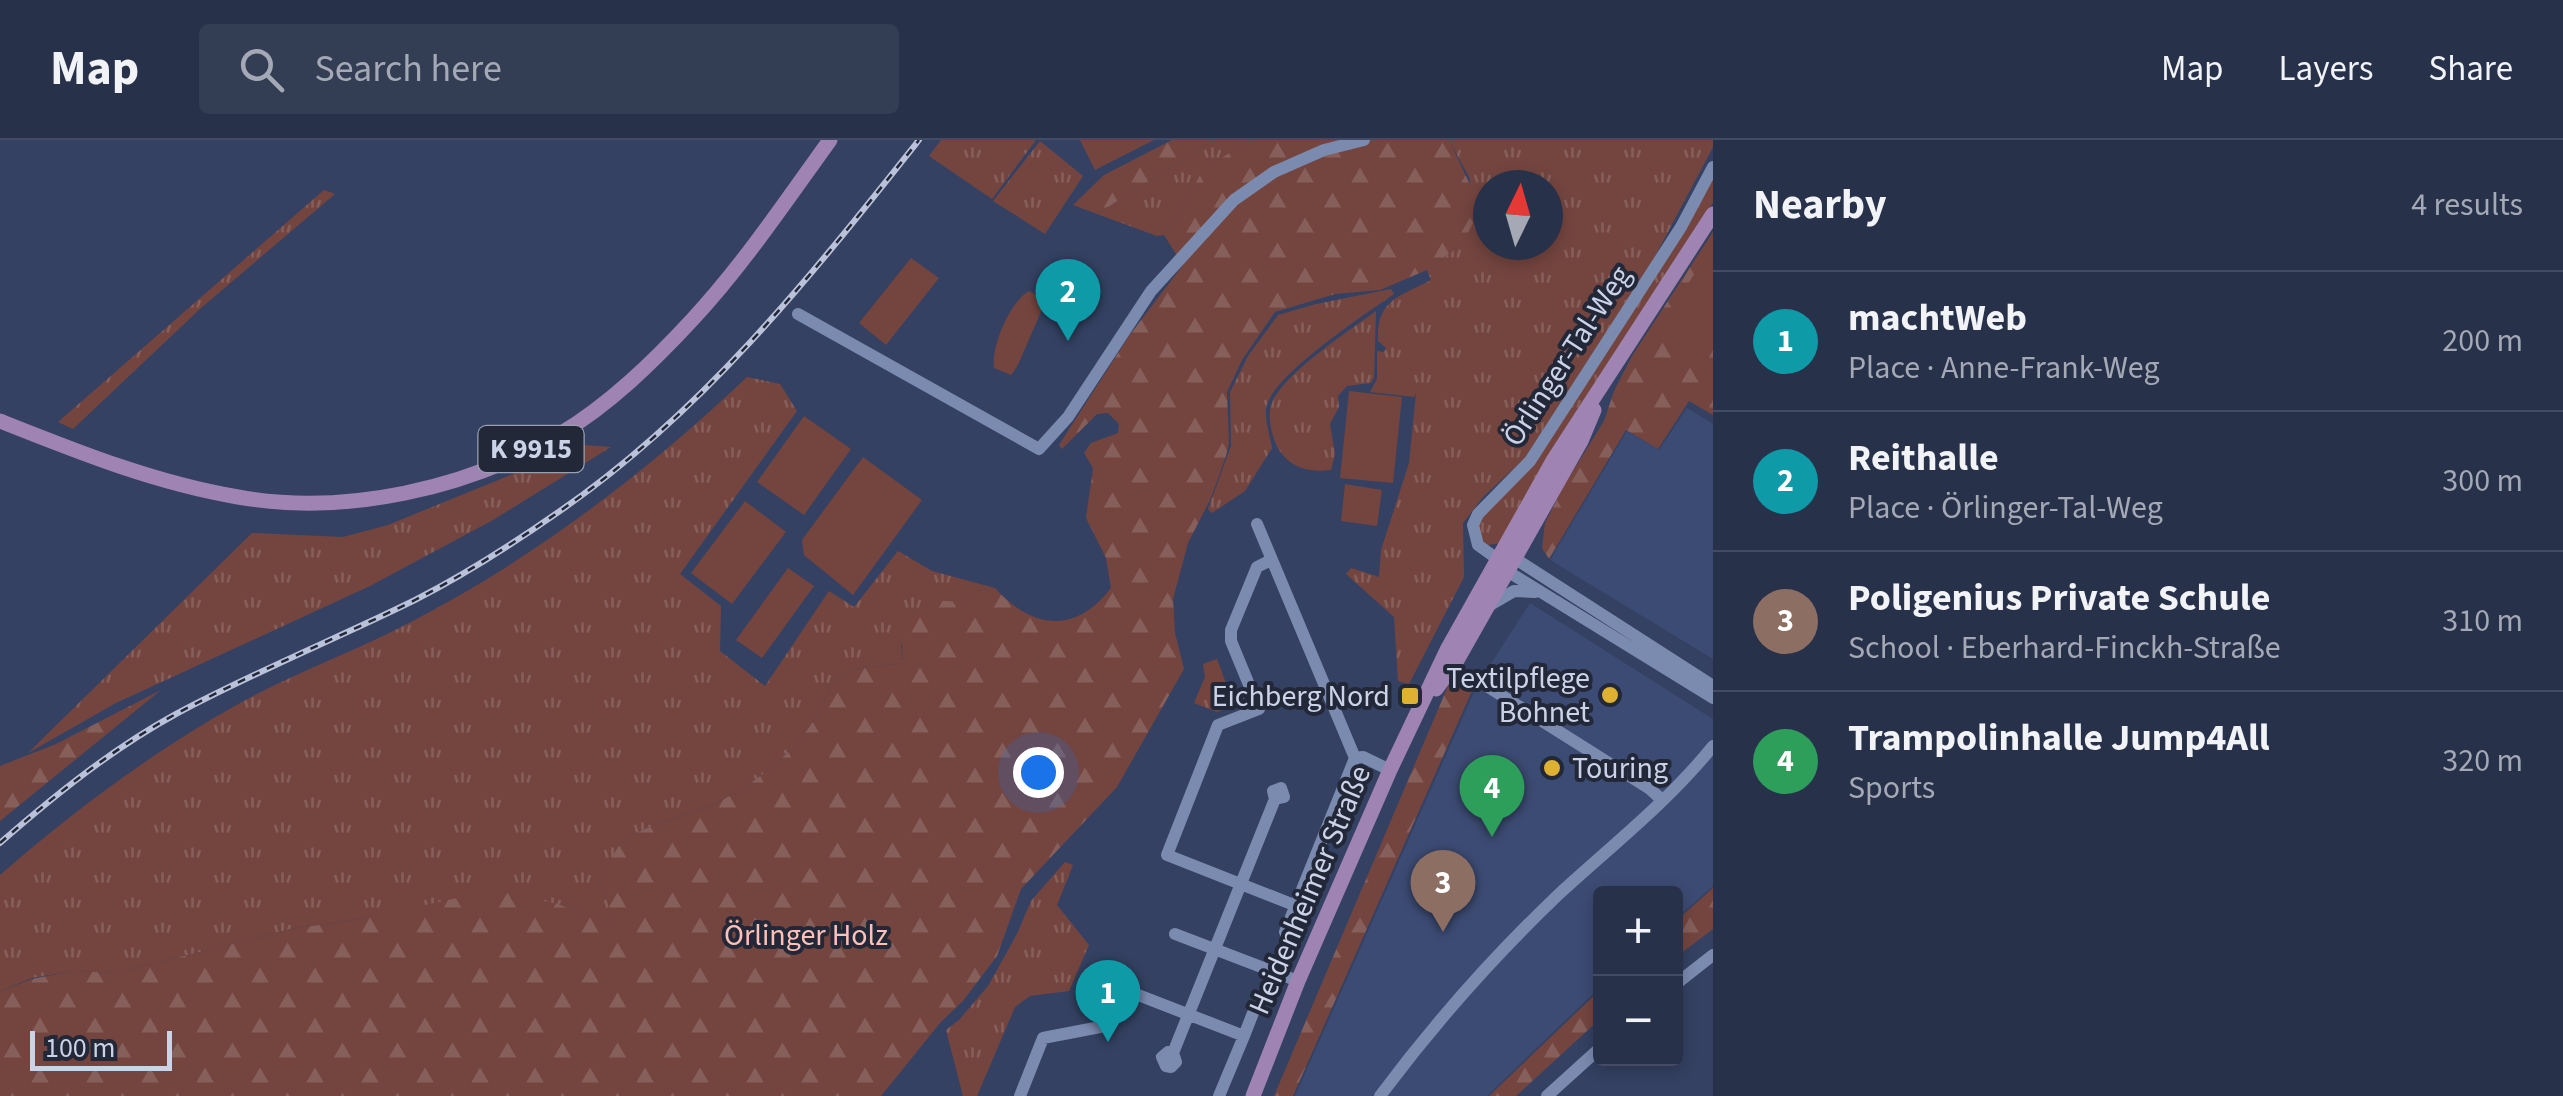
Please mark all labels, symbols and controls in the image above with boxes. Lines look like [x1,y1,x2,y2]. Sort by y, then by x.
search box [199,24,899,114]
text: Map [50,35,139,103]
icon: search [234,42,289,97]
text: Search here [314,42,502,96]
text: Map [2161,44,2224,94]
text: Layers [2279,44,2373,94]
text: Share [2428,44,2513,94]
north arrow [1473,170,1563,260]
text: Nearby [1753,175,1887,235]
text: 4 results [2411,182,2523,228]
street label: Örlinger-Tal-Weg [1492,257,1642,455]
pin: 2 [1036,259,1100,341]
text: machtWeb [1848,291,2027,345]
text: 1 [1777,318,1794,364]
text: 200 m [2442,318,2523,364]
text: Place · Anne-Frank-Weg [1848,345,2160,391]
road number: K 9915 [478,426,584,472]
text: Reithalle [1848,431,1999,485]
text: 2 [1777,458,1794,504]
text: 300 m [2442,458,2523,504]
text: Place · Örlinger-Tal-Weg [1848,485,2163,531]
text: Poligenius Private Schule [1848,571,2270,625]
text: 3 [1777,598,1794,644]
text: 310 m [2442,598,2523,644]
text: School · Eberhard-Finckh-Straße [1848,625,2281,671]
place label: Textilpflege Bohnet [1446,657,1590,734]
place label: Eichberg Nord [1212,675,1390,718]
marker: Textilpflege Bohnet [1599,684,1621,706]
marker: Eichberg Nord [1399,685,1421,707]
text: Trampolinhalle Jump4All [1848,711,2270,765]
text: 4 [1777,738,1794,784]
text: 320 m [2442,738,2523,784]
your location [1013,747,1064,798]
place label: Touring [1572,747,1668,790]
pin: 4 [1460,754,1524,837]
marker: Touring [1541,757,1563,779]
street label: Heidenheimer Straße [1238,759,1382,1021]
text: Sports [1848,765,1935,811]
pin: 3 [1410,850,1476,932]
map controls [1593,886,1683,1066]
button: + [1593,886,1683,976]
park label: Örlinger Holz [724,914,888,957]
pin: 1 [1076,960,1140,1042]
button: − [1593,976,1683,1066]
scale bar [30,1026,172,1070]
text: 100 m [45,1028,116,1068]

